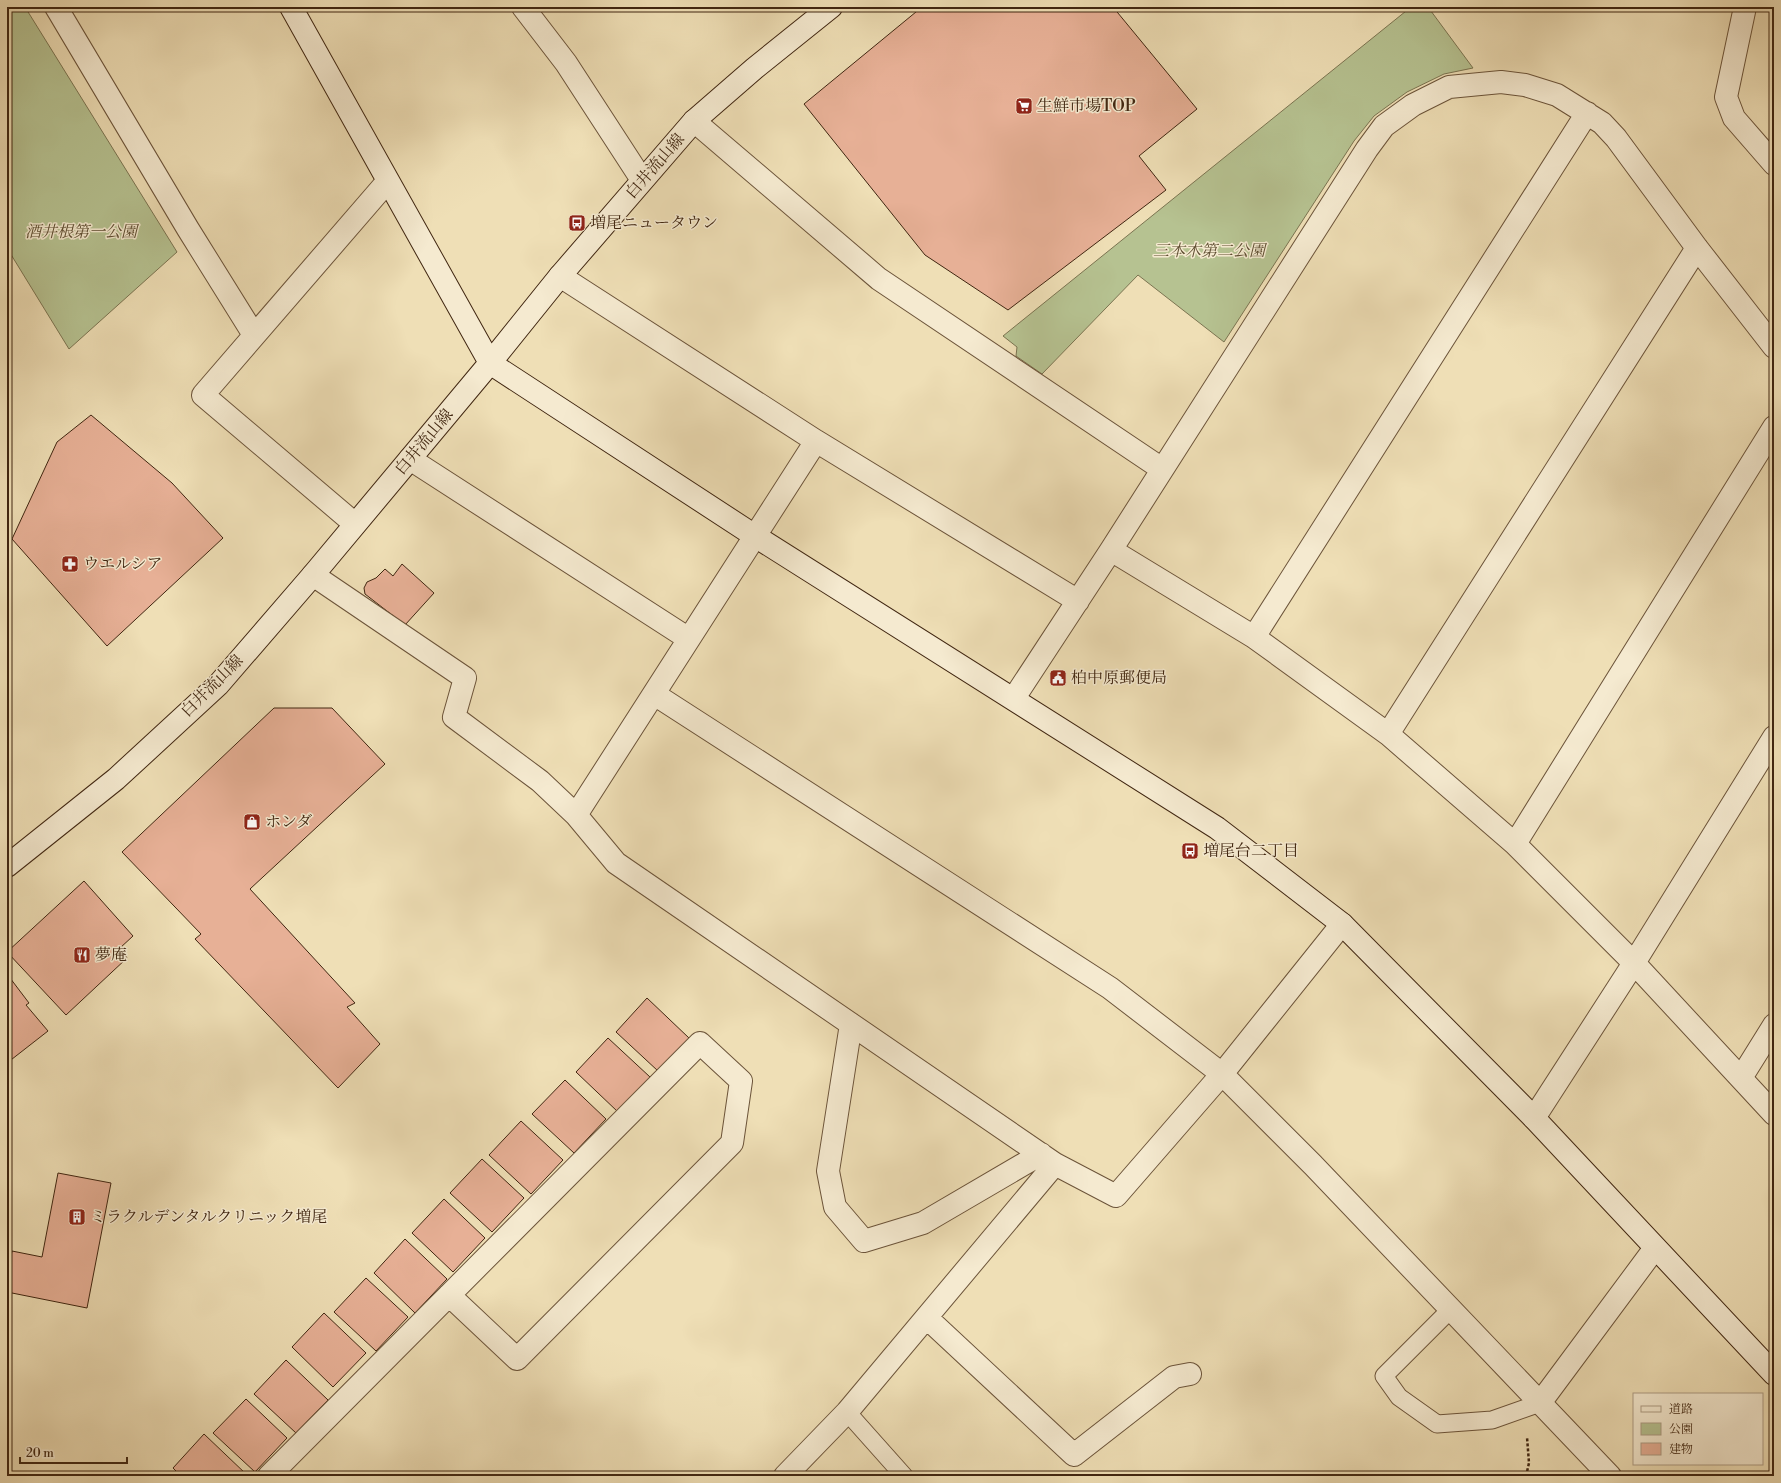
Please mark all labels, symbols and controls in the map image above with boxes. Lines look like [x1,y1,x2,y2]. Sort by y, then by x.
supermarket icon: 生鮮市場TOP [1014,96,1034,116]
place label: 生鮮市場TOP [1037,96,1136,116]
street label: 白井流山線 [621,129,689,203]
bus stop icon: 増尾ニュータウン [567,213,587,233]
place label: 増尾ニュータウン [590,213,718,233]
park label: 酒井根第一公園 [25,222,140,242]
park label: 三本木第二公園 [1153,241,1268,261]
street label: 白井流山線 [391,405,457,479]
pharmacy icon: ウエルシア [60,554,80,574]
place label: ウエルシア [83,554,163,574]
street label: 白井流山線 [177,651,247,721]
public building icon: 柏中原郵便局 [1048,668,1068,688]
place label: 柏中原郵便局 [1071,668,1167,688]
shop icon: ホンダ [242,812,262,832]
place label: ホンダ [265,812,312,832]
bus stop icon: 増尾台二丁目 [1180,841,1200,861]
place label: 増尾台二丁目 [1203,841,1299,861]
restaurant icon: 夢庵 [72,945,92,965]
place label: 夢庵 [95,945,127,965]
building icon: ミラクルデンタルクリニック増尾 [67,1207,87,1227]
place label: ミラクルデンタルクリニック増尾 [90,1207,327,1227]
legend [1633,1393,1763,1465]
text: 道路 [1669,1402,1693,1417]
text: 公園 [1669,1422,1693,1437]
scale bar [20,1439,127,1465]
text: 建物 [1669,1442,1693,1457]
text: 20 m [26,1446,54,1461]

